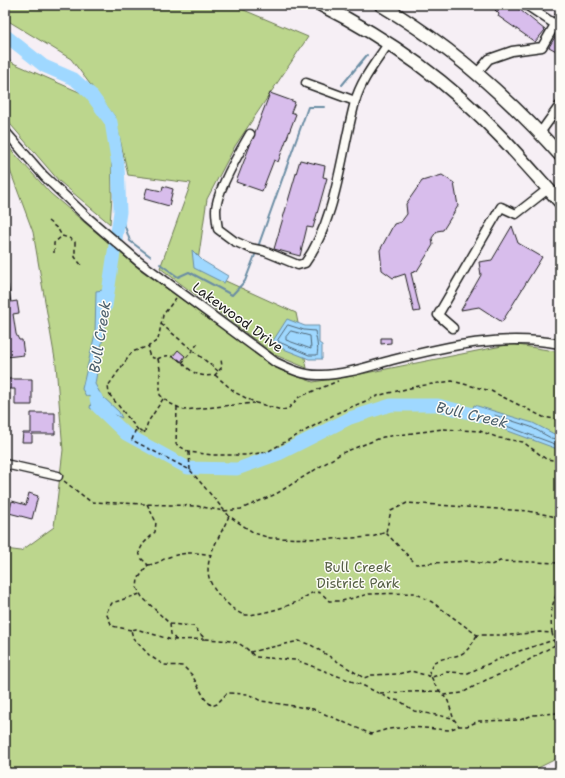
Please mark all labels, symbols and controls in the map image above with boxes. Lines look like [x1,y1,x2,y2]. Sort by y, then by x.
street label: Lakewood Drive [189,278,287,356]
water label: Bull Creek [84,299,116,375]
water label: Bull Creek [434,397,510,433]
park label: Bull Creek District Park [316,558,400,592]

